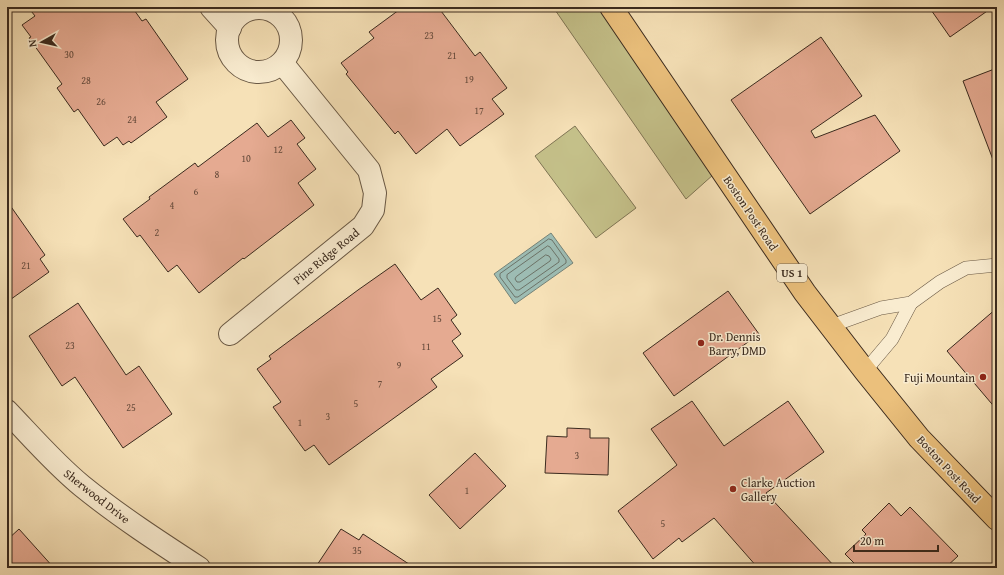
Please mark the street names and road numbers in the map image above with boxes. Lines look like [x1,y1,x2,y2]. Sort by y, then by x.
street label: Boston Post Road [720,172,783,254]
street label: Pine Ridge Road [289,224,363,288]
road number: US 1 [777,264,807,282]
street label: Boston Post Road [913,431,985,507]
street label: Sherwood Drive [60,465,134,527]

